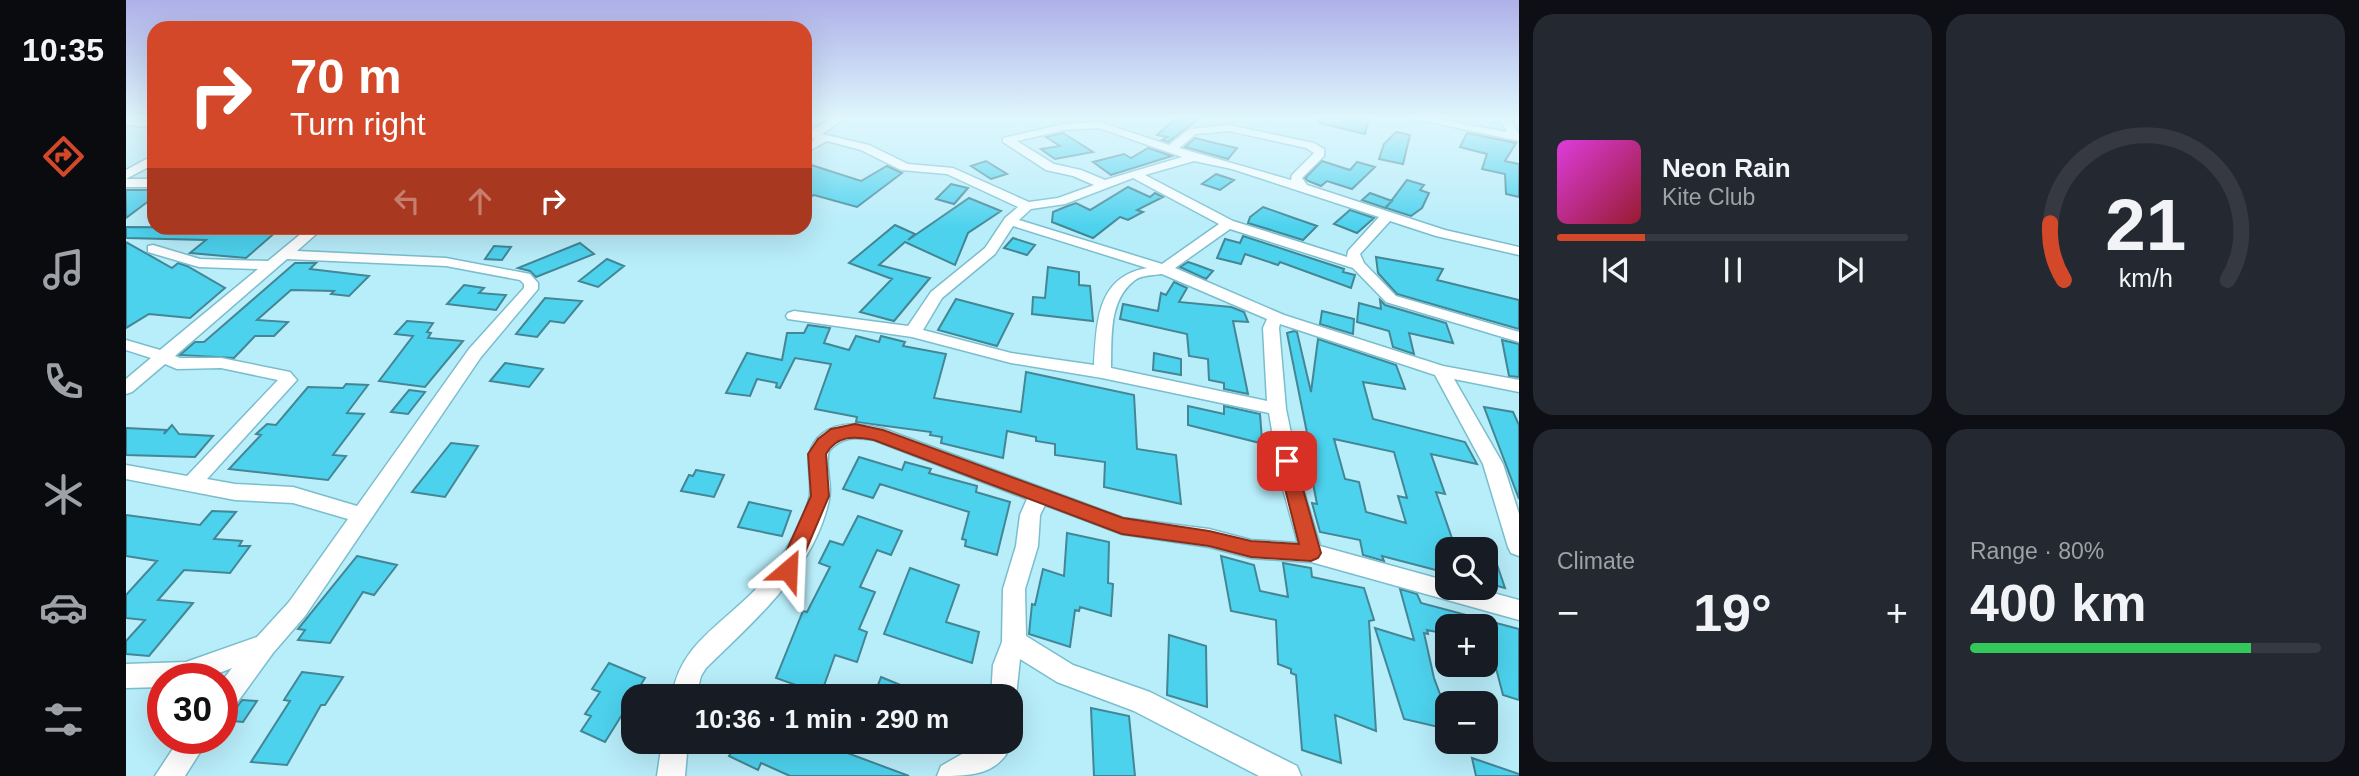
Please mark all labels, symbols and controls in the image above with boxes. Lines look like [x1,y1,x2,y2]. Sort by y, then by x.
text: 10:35 [22,32,104,68]
icon: right [175,49,266,140]
text: 70 m [290,49,402,103]
text: Turn right [290,106,426,142]
icon: directions [39,132,88,181]
text: Neon Rain [1662,153,1791,183]
icon: left [388,182,426,220]
icon: ahead [461,182,499,220]
icon: right [534,182,572,220]
text: Kite Club [1662,184,1755,210]
text: 21 [2105,185,2186,266]
icon: music [39,245,88,294]
icon: previous [1597,251,1635,289]
icon: pause [1714,251,1752,289]
icon: next [1831,251,1869,289]
text: km/h [2118,264,2173,292]
icon: phone [39,357,88,406]
pin [1257,431,1317,491]
icon: arrive [1268,442,1306,480]
icon: climate [39,470,88,519]
position arrow [751,533,825,607]
map controls [1435,537,1498,754]
button: search [1435,537,1498,600]
text: Range · 80% [1970,538,2104,564]
text: Climate [1557,548,1635,574]
text: 400 km [1970,574,2146,632]
icon: car [39,583,88,632]
text: 19° [1693,584,1772,642]
text: − [1557,592,1579,634]
text: + [1886,592,1908,634]
button: + [1435,614,1498,677]
speed limit sign: 30 [147,663,238,754]
button: − [1435,691,1498,754]
icon: filters [39,695,88,744]
text: 10:36 · 1 min · 290 m [695,704,949,734]

